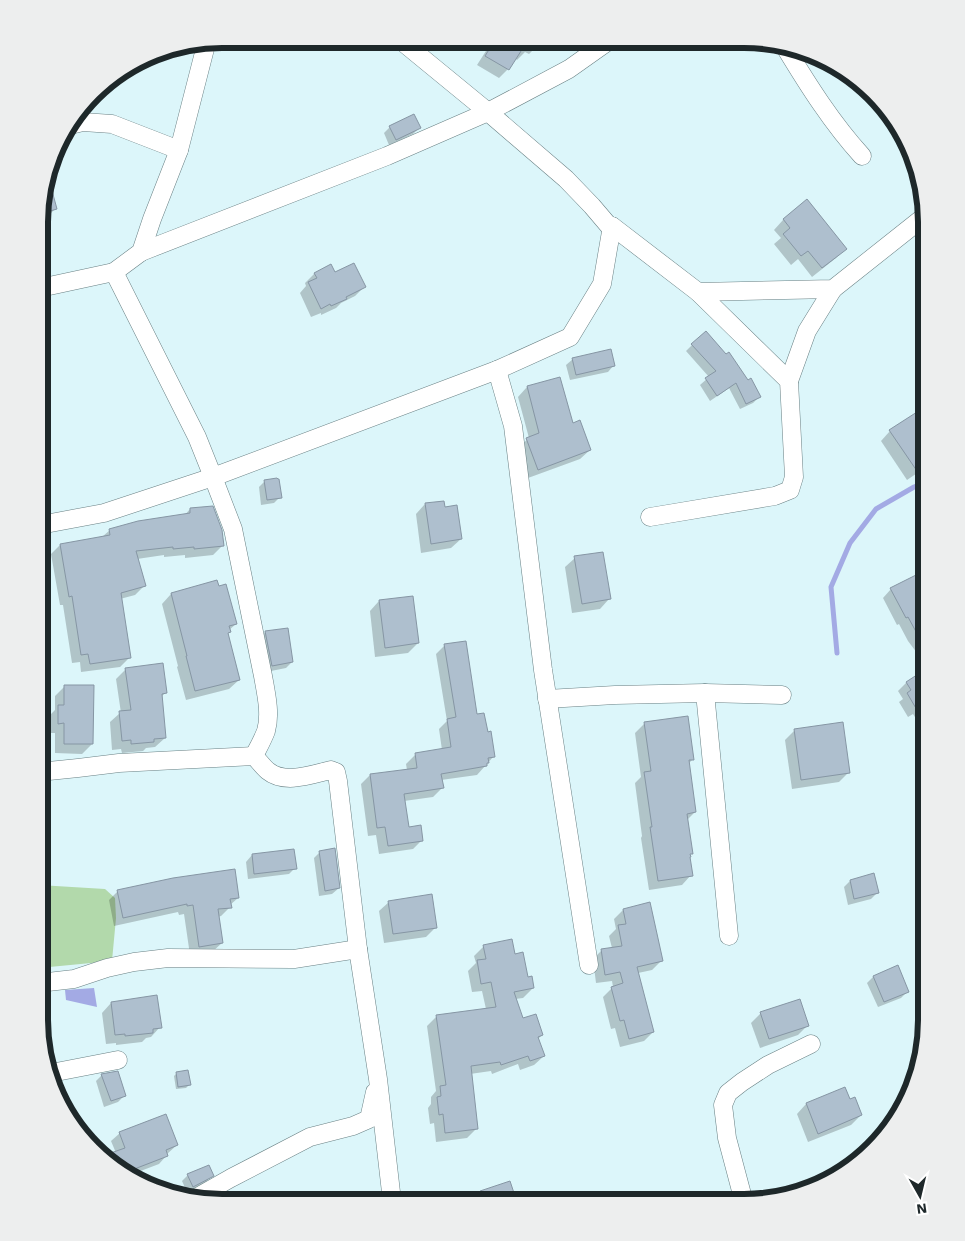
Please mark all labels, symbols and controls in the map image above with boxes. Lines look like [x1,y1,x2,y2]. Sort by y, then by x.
north arrow [895,1171,945,1221]
text: N [916,1200,928,1218]

